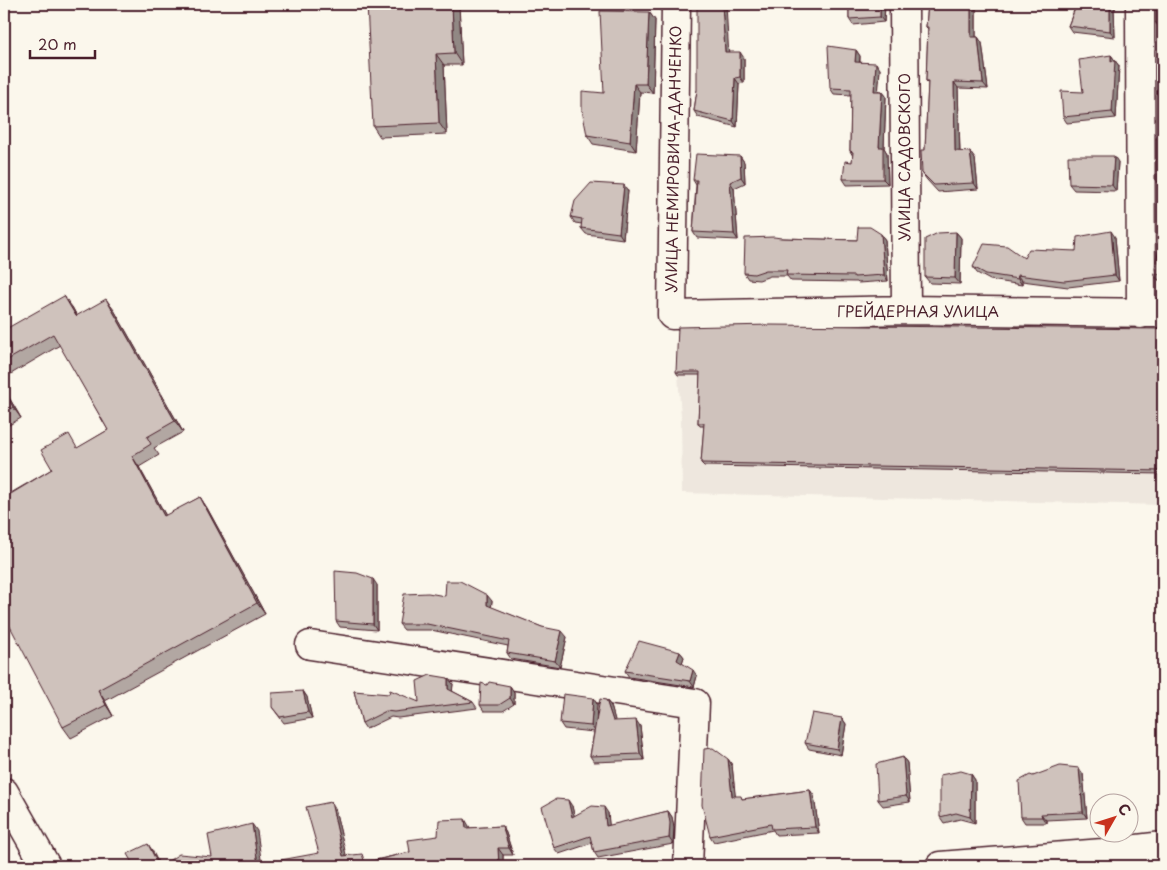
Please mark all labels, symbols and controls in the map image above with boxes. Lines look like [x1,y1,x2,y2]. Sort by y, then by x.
street label: УЛИЦА НЕМИРОВИЧА-ДАНЧЕНКО [659,25,686,293]
scale bar [30,28,95,60]
text: 20 m [38,32,77,55]
street label: УЛИЦА САДОВСКОГО [892,73,915,241]
street label: ГРЕЙДЕРНАЯ УЛИЦА [837,299,999,322]
north arrow [1090,792,1140,842]
text: С [1113,799,1136,820]

